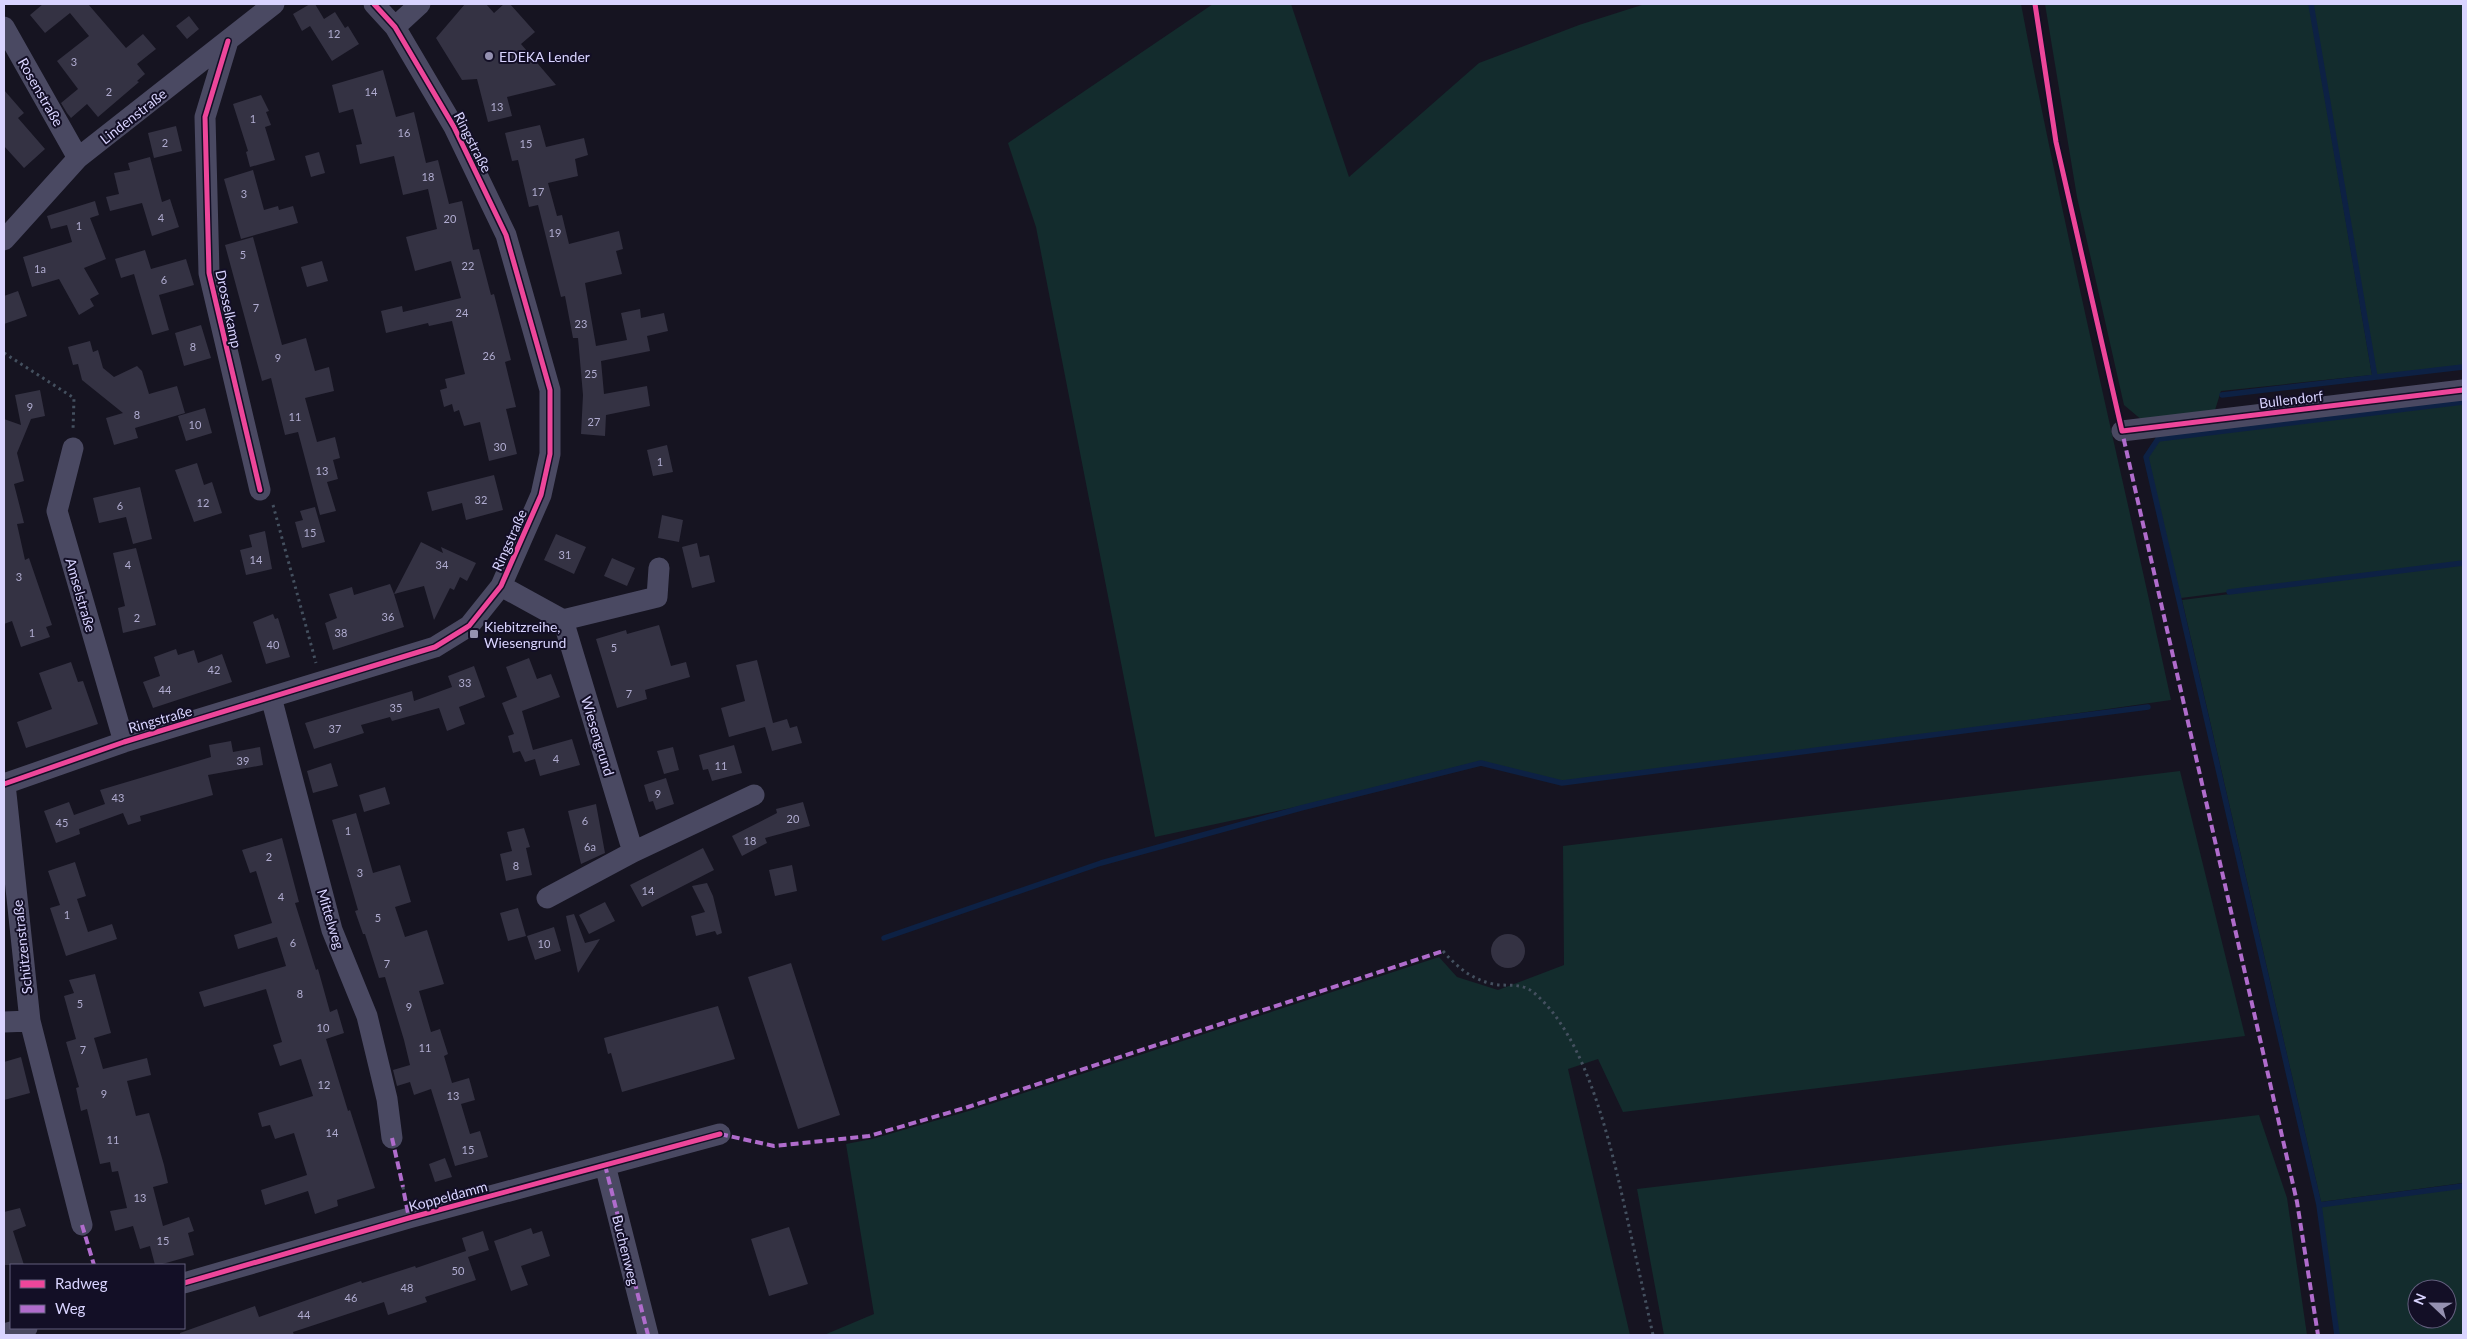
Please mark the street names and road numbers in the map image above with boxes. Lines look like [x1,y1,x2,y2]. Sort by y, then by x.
street label: Rosenstraße [15,55,67,129]
street label: Lindenstraße [96,85,170,147]
street label: Ringstraße [451,109,495,175]
street label: Drosselkamp [212,268,246,350]
street label: Bullendorf [2258,387,2324,411]
street label: Ringstraße [488,507,530,573]
street label: Amselstraße [62,556,100,634]
street label: Wiesengrund [578,694,618,778]
street label: Ringstraße [126,702,194,736]
street label: Mittelweg [314,887,348,951]
street label: Schützenstraße [9,899,35,995]
street label: Koppeldamm [407,1177,489,1215]
street label: Buchenweg [609,1213,643,1287]

